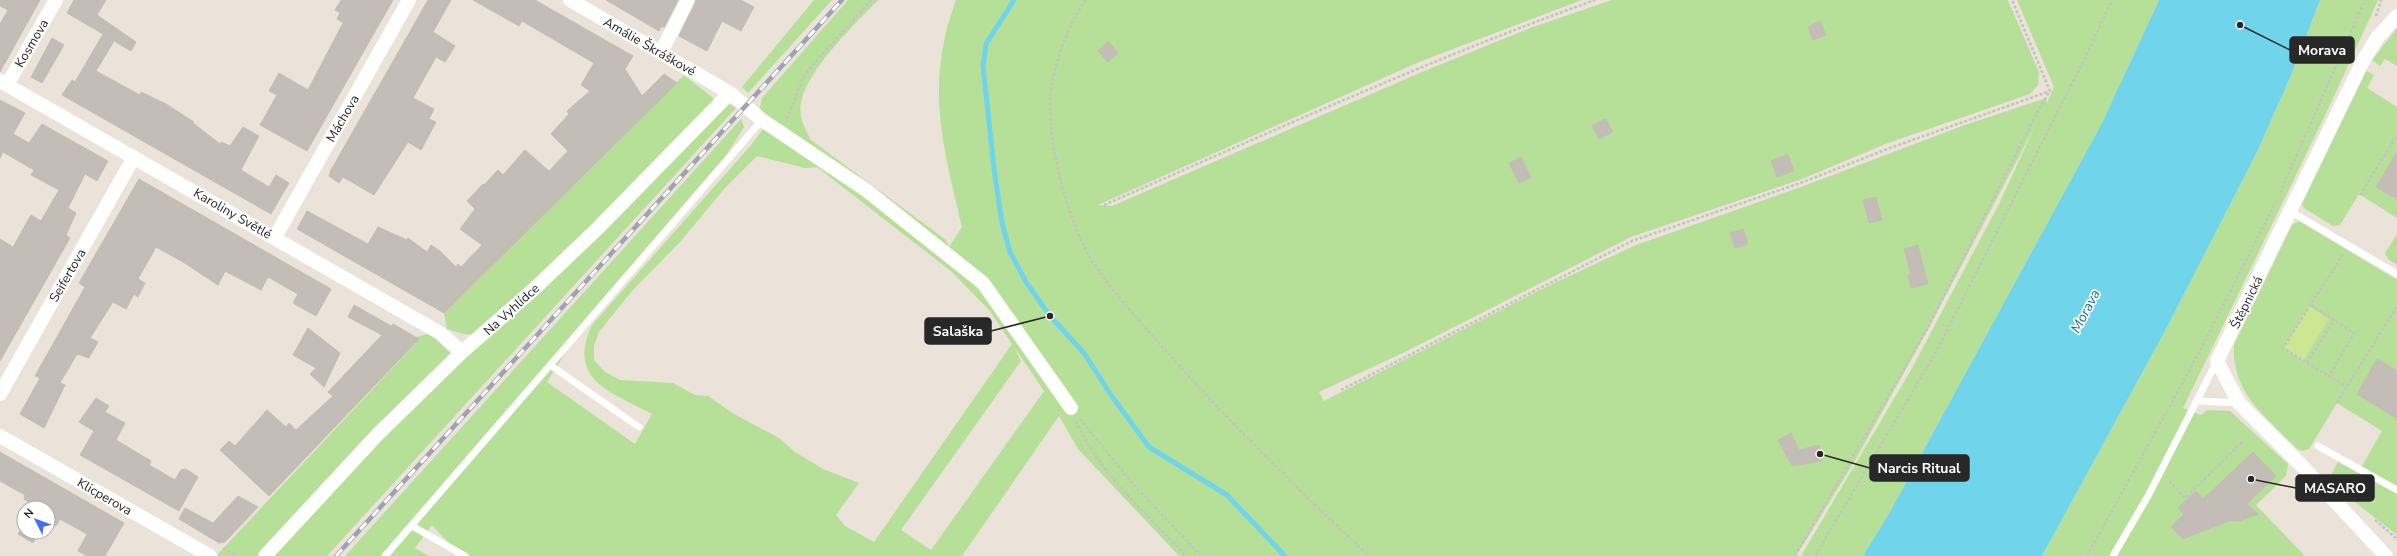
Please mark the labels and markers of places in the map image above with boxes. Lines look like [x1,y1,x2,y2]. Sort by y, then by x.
callout: Morava [2290,37,2354,63]
callout: Salaška [925,318,991,344]
callout: Narcis Ritual [1870,455,1969,481]
callout: MASARO [2296,475,2374,501]

